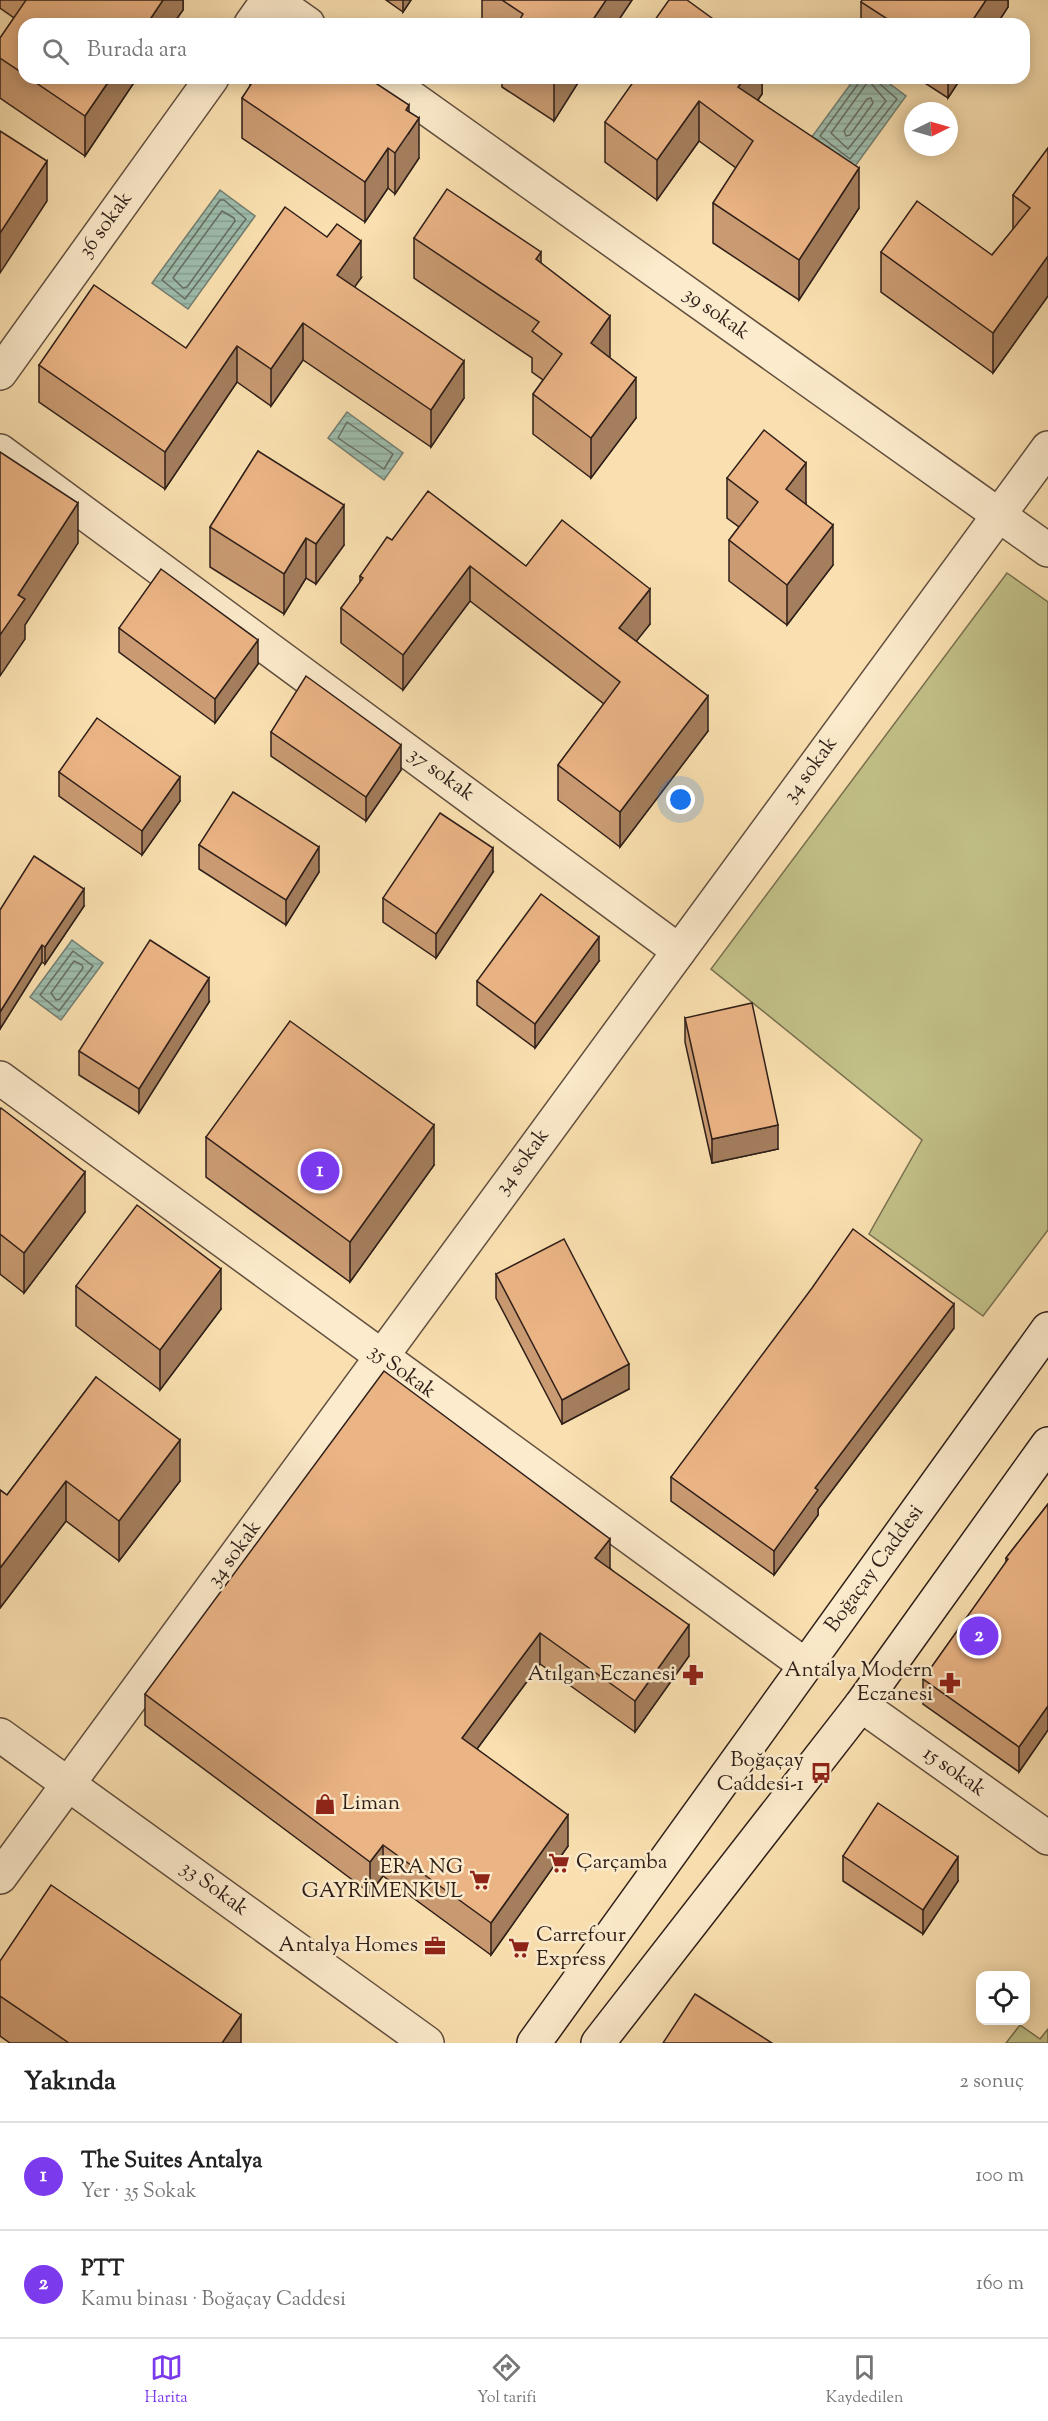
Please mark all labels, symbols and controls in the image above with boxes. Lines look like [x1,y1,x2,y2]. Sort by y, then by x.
search box [18,18,1030,84]
icon: search [39,35,72,68]
text: Burada ara [87,35,187,67]
north arrow [904,102,958,156]
street label: 36 sokak [72,185,141,264]
street label: 39 sokak [677,280,756,348]
street label: 34 sokak [777,730,846,809]
street label: 37 sokak [402,741,481,810]
your location [666,785,695,814]
street label: 34 sokak [489,1122,558,1201]
pin: 1 [300,1148,340,1194]
street label: 35 Sokak [362,1337,442,1407]
street label: Boğaçay Caddesi [818,1499,932,1639]
street label: 34 sokak [201,1514,270,1593]
pin: 2 [960,1614,998,1658]
place label: Antalya Modern Eczanesi [784,1656,933,1710]
place label: Atılgan Eczanesi [528,1660,676,1690]
pharmacy icon: Atılgan Eczanesi [681,1663,705,1687]
pharmacy icon: Antalya Modern Eczanesi [938,1671,962,1695]
street label: 15 sokak [916,1739,992,1805]
place label: Boğaçay Caddesi-1 [717,1746,805,1800]
bus stop icon: Boğaçay Caddesi-1 [809,1761,833,1785]
place label: Liman [342,1789,400,1819]
shop icon: Liman [313,1792,337,1816]
place label: Çarçamba [576,1848,668,1878]
supermarket icon: Çarçamba [547,1851,571,1875]
place label: ERA NG GAYRİMENKUL [302,1853,463,1907]
street label: 33 Sokak [174,1854,255,1924]
supermarket icon: ERA NG GAYRİMENKUL [468,1868,492,1892]
place label: Carrefour Express [536,1921,626,1975]
place label: Antalya Homes [278,1931,418,1961]
office icon: Antalya Homes [423,1934,447,1958]
supermarket icon: Carrefour Express [507,1936,531,1960]
map controls [976,1971,1030,2025]
button: locate [976,1971,1030,2025]
text: Yakında [24,2064,116,2101]
text: 2 sonuç [959,2068,1024,2097]
text: The Suites Antalya [81,2146,262,2178]
text: 1 [40,2162,47,2191]
text: 100 m [975,2162,1024,2191]
text: Yer · 35 Sokak [81,2178,197,2207]
text: PTT [81,2254,124,2286]
text: 2 [39,2270,48,2299]
text: 160 m [976,2270,1024,2299]
text: Kamu binası · Boğaçay Caddesi [81,2286,346,2315]
tab: Harita [145,2351,188,2410]
tab: Yol tarifi [477,2351,537,2410]
tab: Kaydedilen [826,2351,903,2410]

